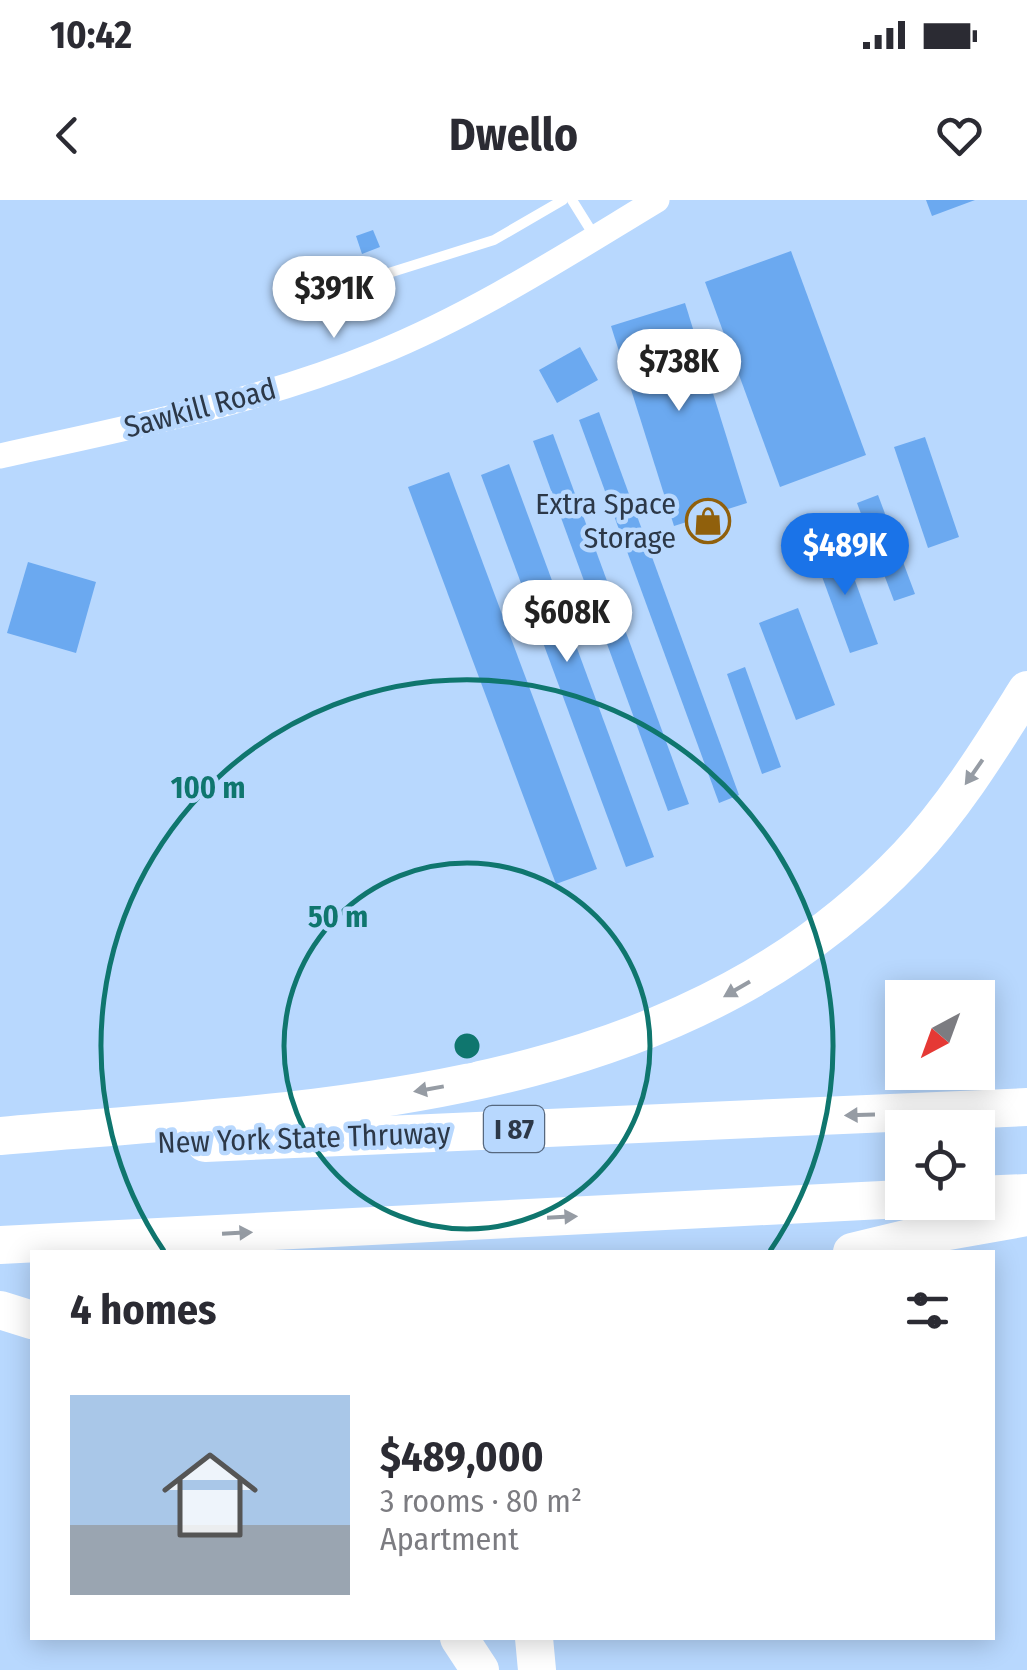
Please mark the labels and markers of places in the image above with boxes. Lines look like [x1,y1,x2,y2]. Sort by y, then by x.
pin: $391K [264,256,404,341]
pin: $738K [609,329,749,414]
place label: Extra Space Storage [535,486,676,556]
shop icon: Extra Space Storage [685,498,731,544]
pin: $489K [775,513,915,598]
pin: $608K [497,580,637,665]
centre of rings [449,1028,485,1064]

